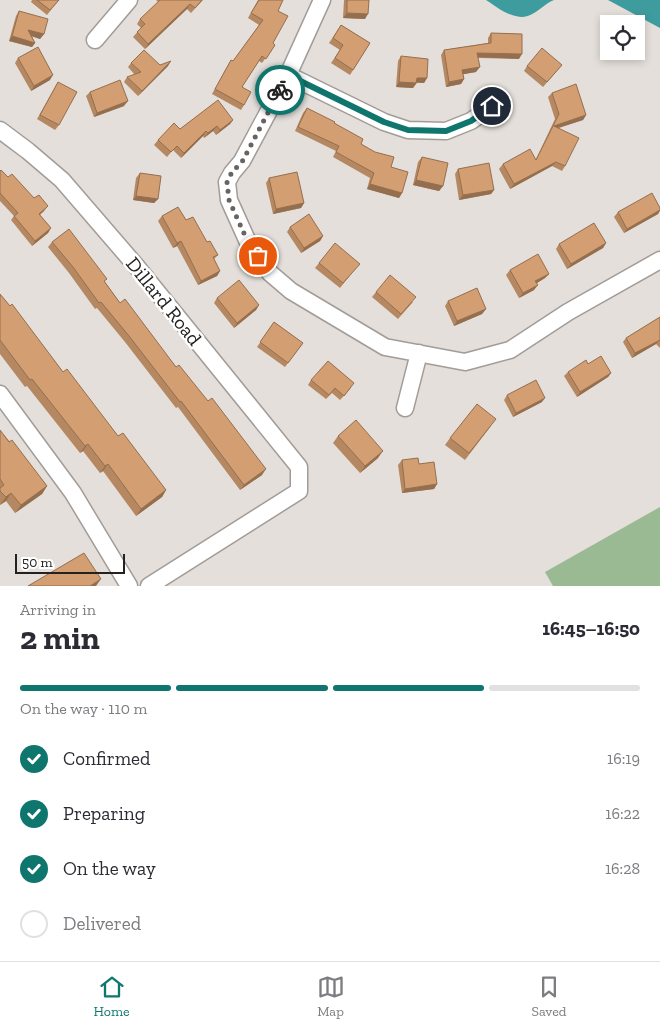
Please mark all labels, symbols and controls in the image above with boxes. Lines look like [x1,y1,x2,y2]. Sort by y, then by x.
map controls [600,15,645,60]
button: locate [600,15,645,60]
courier [255,65,305,115]
icon: bike [266,76,294,104]
pin [471,85,513,127]
icon: home [478,92,506,120]
pin [237,235,279,277]
icon: bag [244,242,272,270]
street label: Dillard Road [121,252,207,350]
scale bar [15,551,125,574]
text: 50 m [22,554,53,571]
text: Arriving in [20,600,96,619]
text: 16:45–16:50 [542,617,640,640]
text: 2 min [20,619,100,657]
text: On the way · 110 m [20,699,147,718]
icon: check [20,745,48,773]
text: Confirmed [63,747,150,770]
text: 16:19 [607,749,640,768]
icon: check [20,800,48,828]
text: Preparing [63,802,145,825]
text: 16:22 [605,804,640,823]
icon: check [20,855,48,883]
text: On the way [63,857,156,880]
text: 16:28 [605,859,640,878]
text: Delivered [63,912,141,935]
tab: Home [93,973,130,1020]
tab: Map [317,973,345,1020]
tab: Saved [531,973,567,1020]

